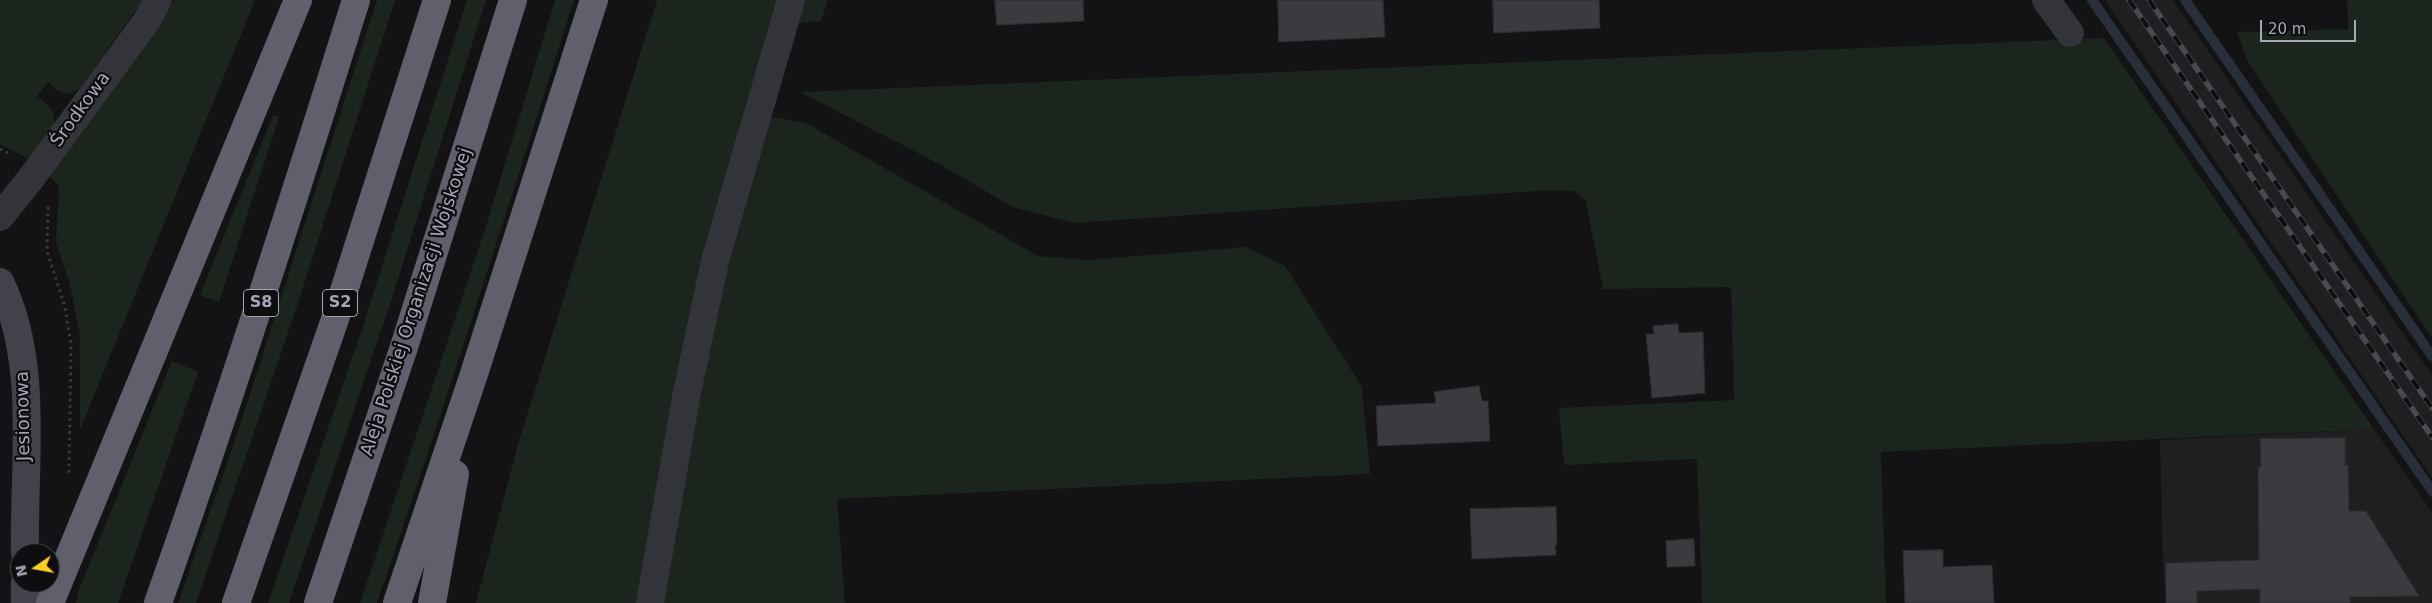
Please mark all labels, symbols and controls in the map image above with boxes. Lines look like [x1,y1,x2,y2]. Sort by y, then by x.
scale bar [2262,10,2358,42]
text: 20 m [2268,20,2306,38]
street label: Środkowa [47,68,115,152]
street label: Aleja Polskiej Organizacji Wojskowej [357,145,477,459]
road number: S8 [244,290,278,316]
road number: S2 [322,290,358,316]
street label: Jesionowa [12,371,36,461]
north arrow [10,543,60,593]
text: N [12,564,30,578]

